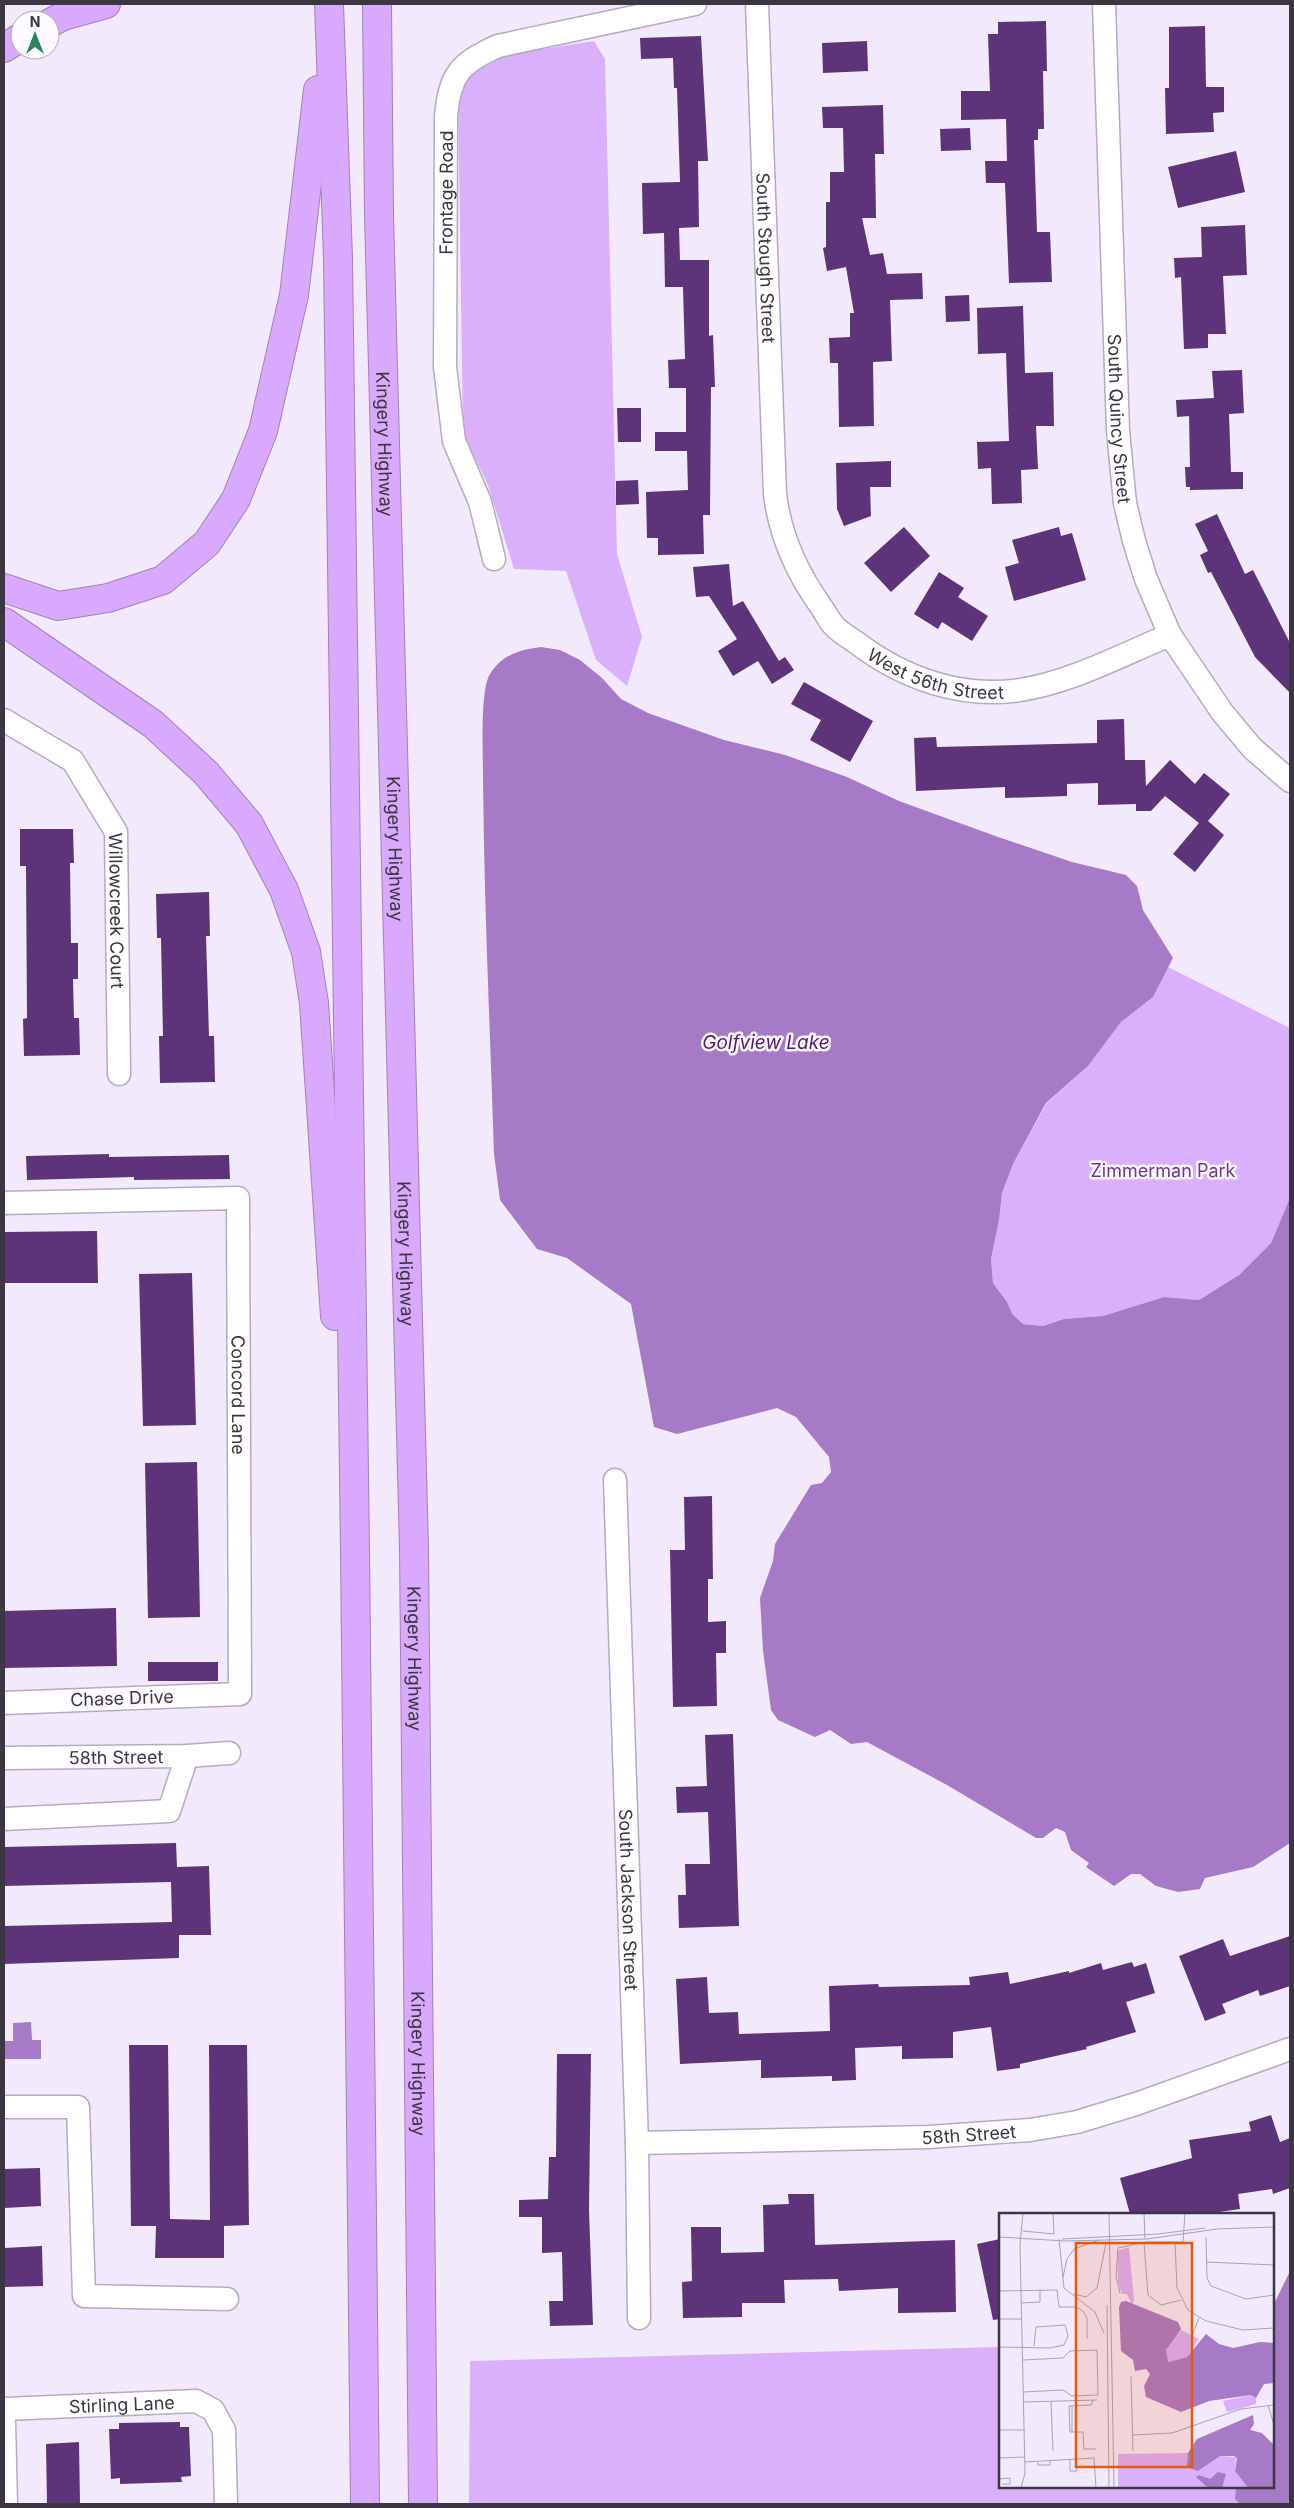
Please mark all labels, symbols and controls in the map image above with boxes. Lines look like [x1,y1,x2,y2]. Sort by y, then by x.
north arrow [10,10,60,60]
text: N [30,13,40,30]
street label: Frontage Road [435,130,456,255]
street label: South Stough Street [753,172,780,344]
street label: South Quincy Street [1104,333,1136,505]
street label: Kingery Highway [373,371,397,517]
street label: West 56th Street [864,643,1004,703]
street label: Kingery Highway [383,776,408,922]
street label: Willowcreek Court [106,833,128,989]
water label: Golfview Lake [702,1031,830,1054]
park label: Zimmerman Park [1091,1160,1236,1181]
street label: Kingery Highway [394,1181,419,1327]
street label: Concord Lane [228,1335,250,1455]
street label: Kingery Highway [404,1586,426,1731]
street label: Chase Drive [70,1686,174,1710]
street label: 58th Street [69,1746,163,1768]
street label: South Jackson Street [615,1808,642,1991]
street label: Kingery Highway [408,1991,430,2136]
street label: 58th Street [921,2120,1017,2148]
inset map [999,2213,1274,2488]
street label: Stirling Lane [69,2391,175,2417]

